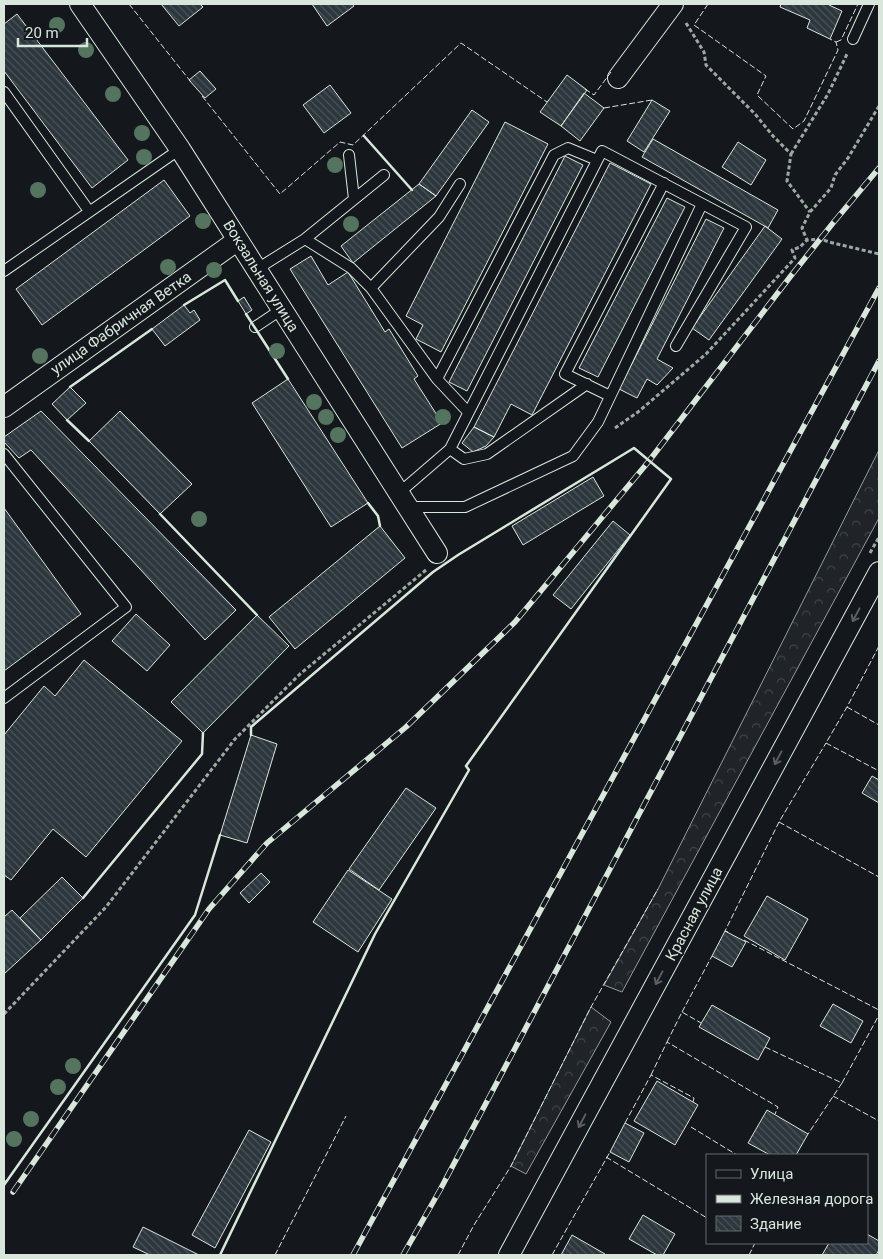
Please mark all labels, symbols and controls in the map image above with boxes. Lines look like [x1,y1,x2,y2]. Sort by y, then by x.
scale bar [18,15,86,47]
text: 20 m [25,24,59,42]
street label: Вокзальная улица [219,217,303,335]
street label: улица Фабричная Ветка [47,268,195,378]
one-way arrow [851,608,861,623]
one-way arrow [773,750,783,765]
street label: Красная улица [662,864,726,964]
one-way arrow [654,970,664,985]
one-way arrow [577,1113,587,1128]
legend [706,1154,868,1244]
text: Улица [750,1165,793,1183]
text: Железная дорога [750,1190,873,1208]
text: Здание [750,1215,801,1233]

